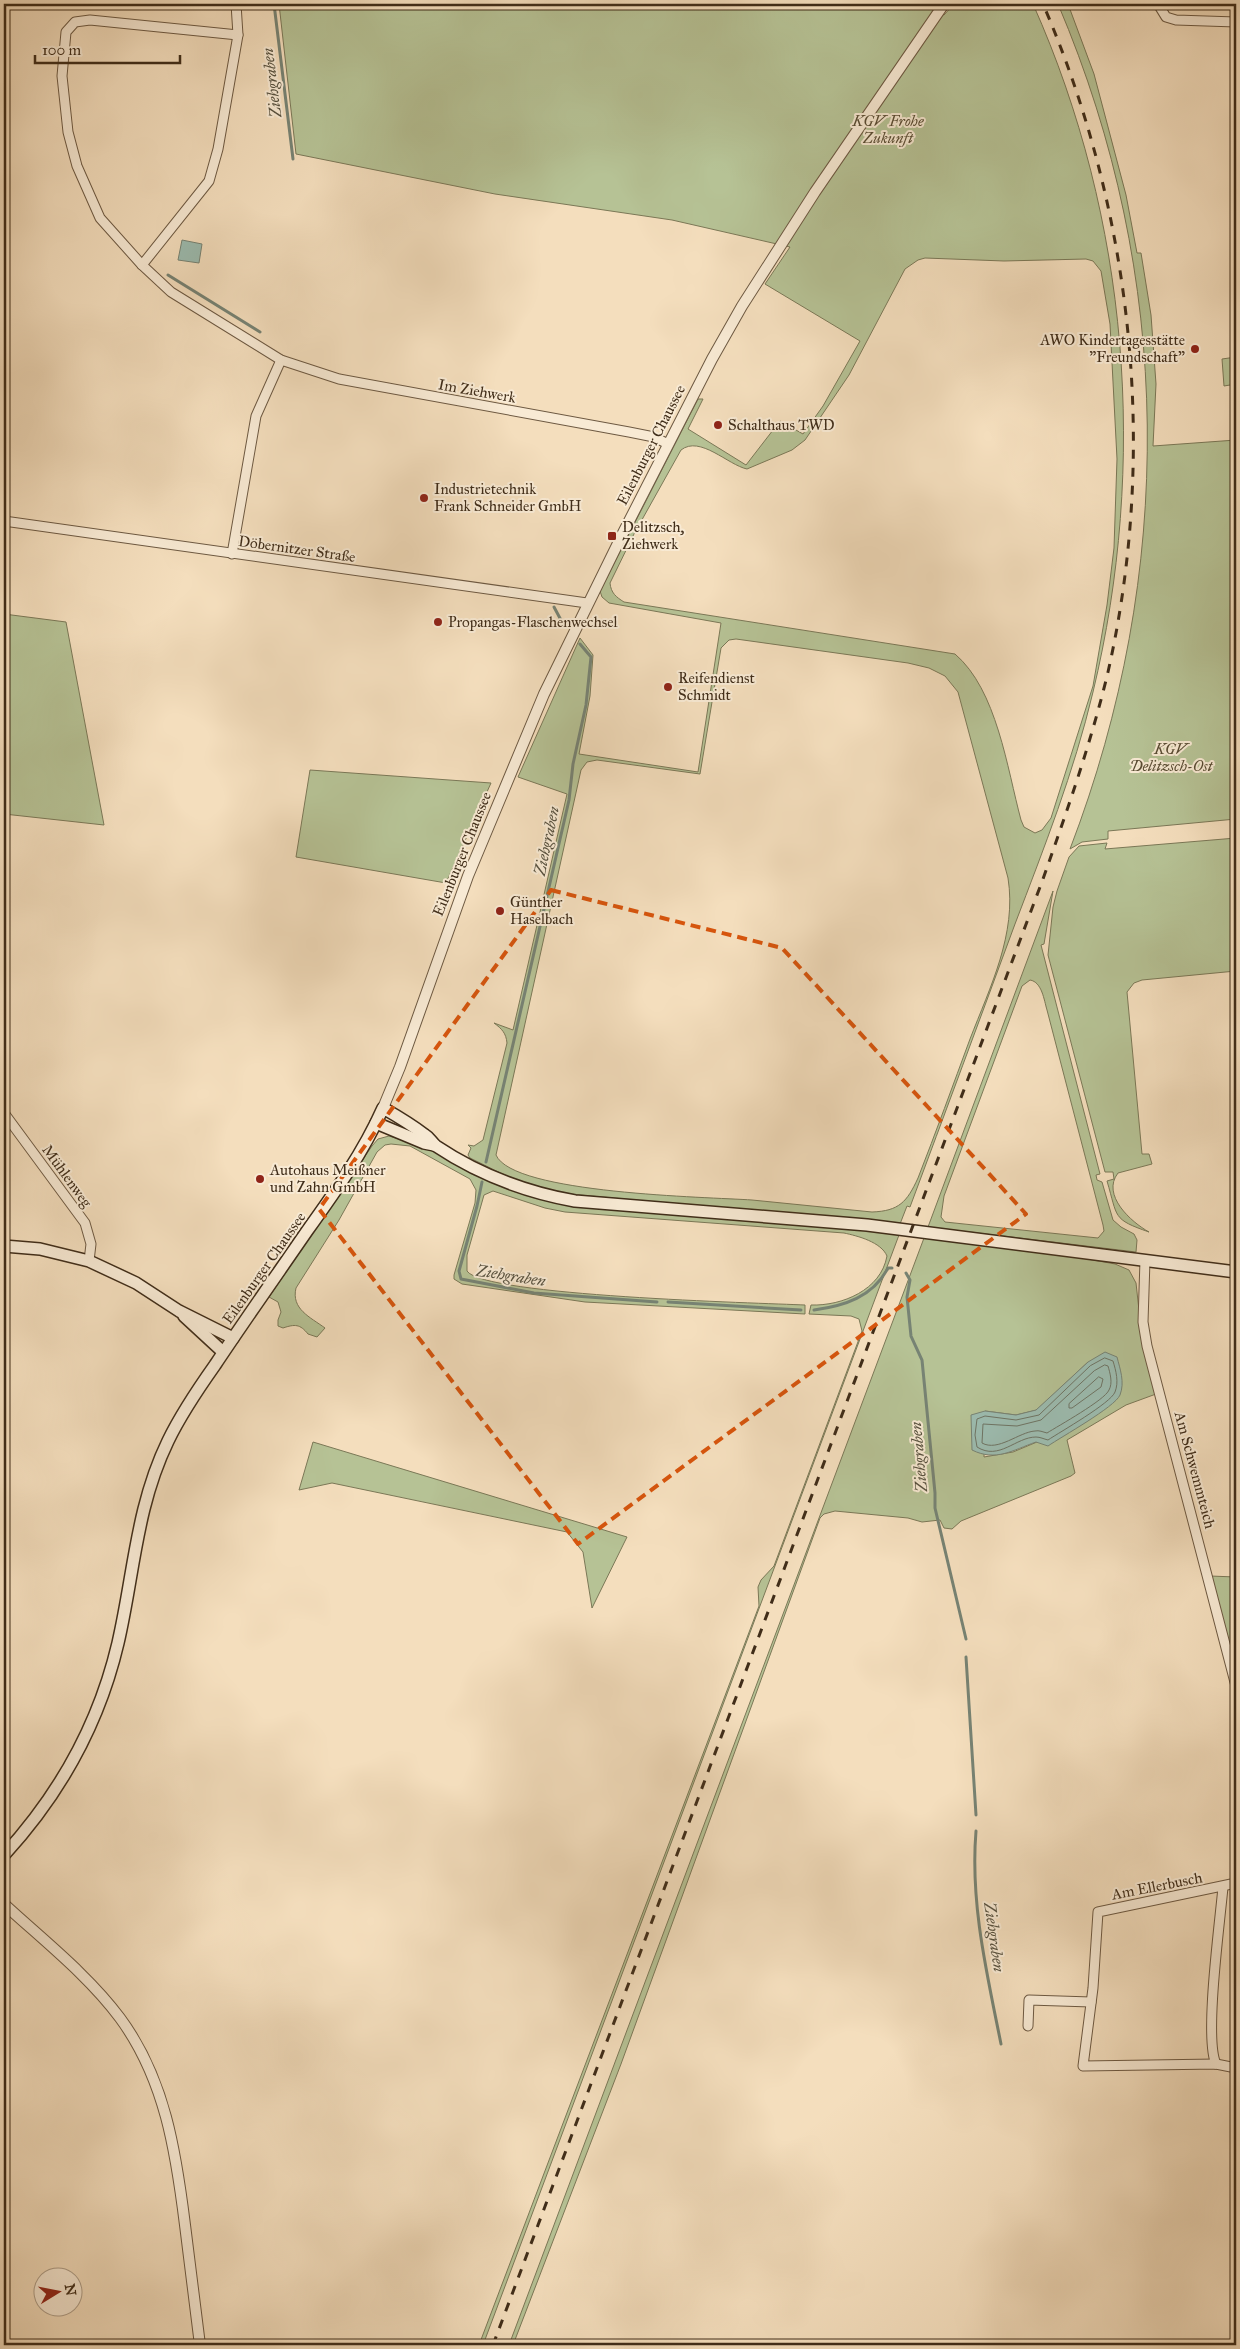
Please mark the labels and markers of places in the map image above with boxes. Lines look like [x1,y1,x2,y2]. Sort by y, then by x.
place label: AWO Kindertagesstätte "Freundschaft" [1039,331,1185,366]
marker: AWO Kindertagesstätte "Freundschaft" [1189,343,1201,355]
place label: Schalthaus TWD [728,416,835,434]
marker: Schalthaus TWD [712,419,724,431]
place label: Industrietechnik Frank Schneider GmbH [434,480,582,515]
marker: Industrietechnik Frank Schneider GmbH [418,492,430,504]
place label: Delitzsch, Ziehwerk [622,518,685,553]
marker: Delitzsch, Ziehwerk [606,530,618,542]
place label: Propangas-Flaschenwechsel [448,613,618,631]
marker: Propangas-Flaschenwechsel [432,616,444,628]
place label: Reifendienst Schmidt [678,669,756,704]
marker: Reifendienst Schmidt [662,681,674,693]
place label: Günther Haselbach [510,893,574,928]
marker: Günther Haselbach [494,905,506,917]
place label: Autohaus Meißner und Zahn GmbH [269,1161,386,1196]
marker: Autohaus Meißner und Zahn GmbH [254,1173,266,1185]

